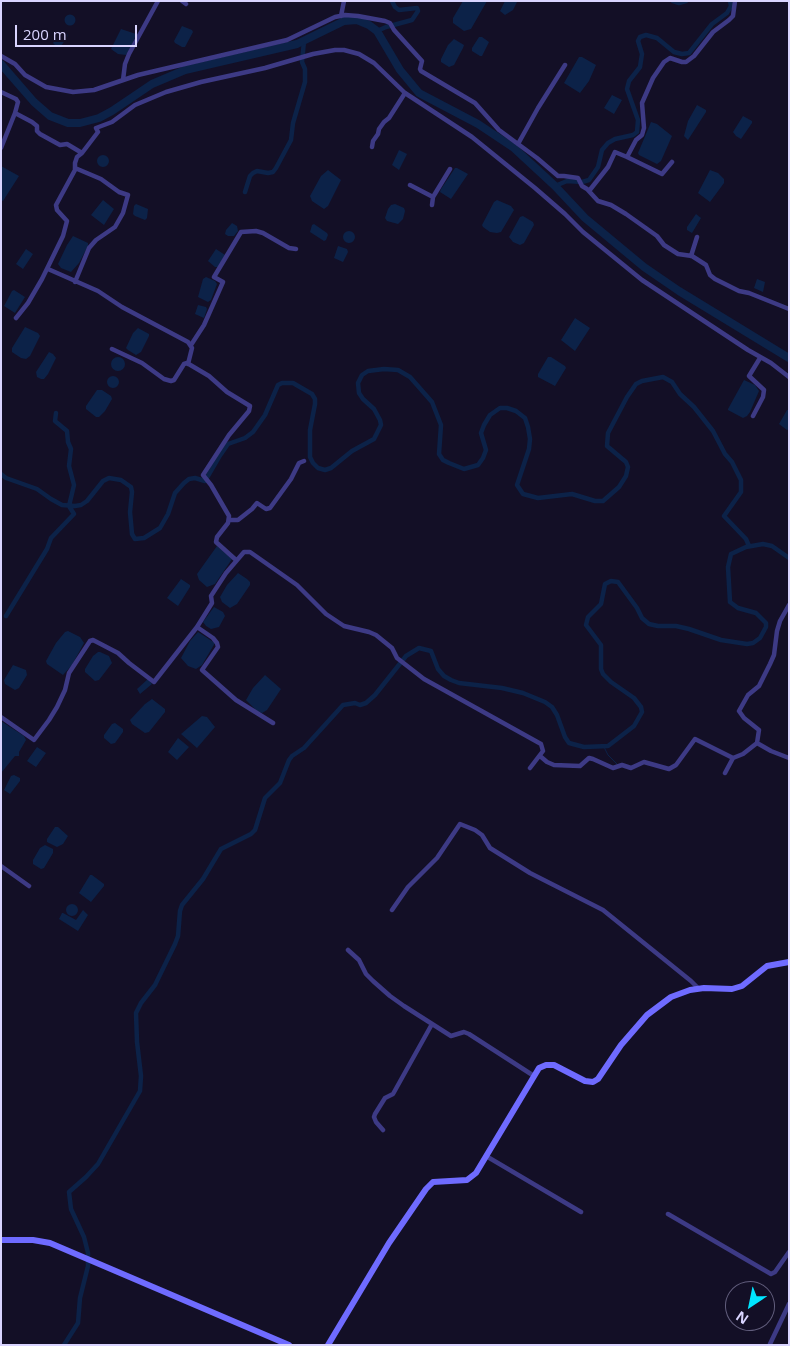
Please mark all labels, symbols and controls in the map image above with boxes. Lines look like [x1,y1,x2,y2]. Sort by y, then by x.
scale bar [18,15,140,47]
text: 200 m [23,24,67,44]
north arrow [725,1281,775,1331]
text: N [732,1307,752,1329]

